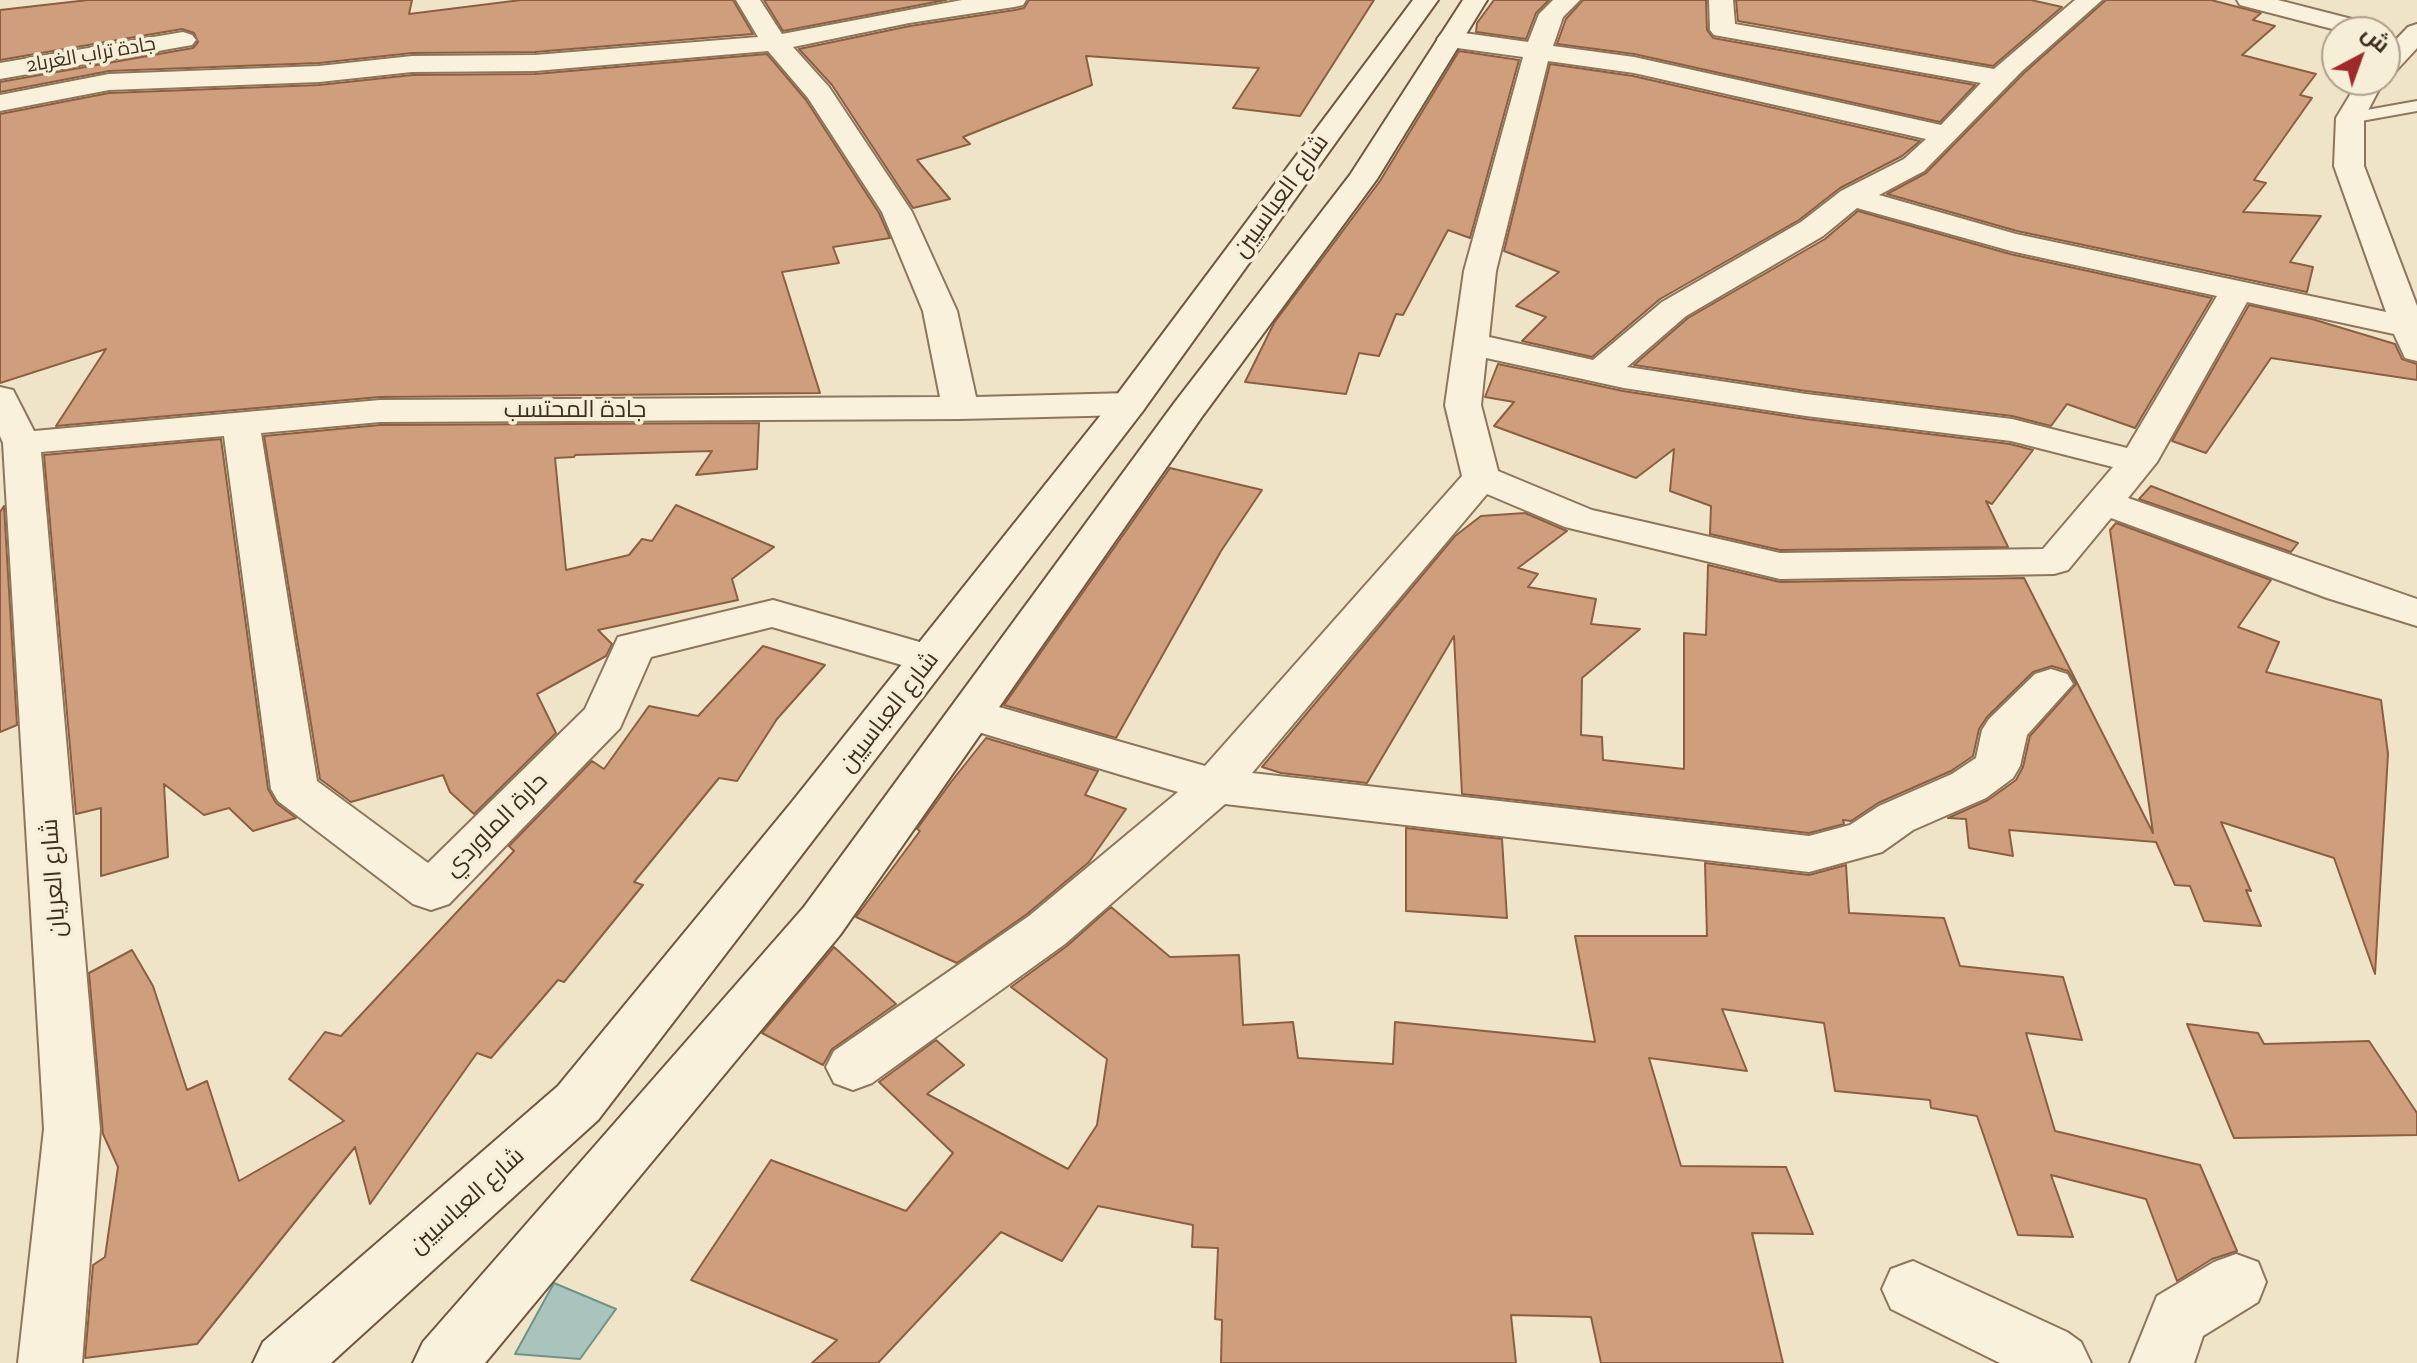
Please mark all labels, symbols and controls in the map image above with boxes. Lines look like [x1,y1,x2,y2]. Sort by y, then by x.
north arrow [2321,16,2401,96]
text: ش [2356,20,2395,58]
street label: جادة تراب الغربا2 [24,32,158,78]
street label: شارع العباسيين [1227,129,1335,263]
street label: جادة المحتسب [504,396,646,424]
street label: شارع العباسيين [833,646,945,778]
street label: حارة الماوردي [438,767,554,883]
street label: شارع العريان [35,818,73,938]
street label: شارع العباسيين [403,1142,531,1260]

